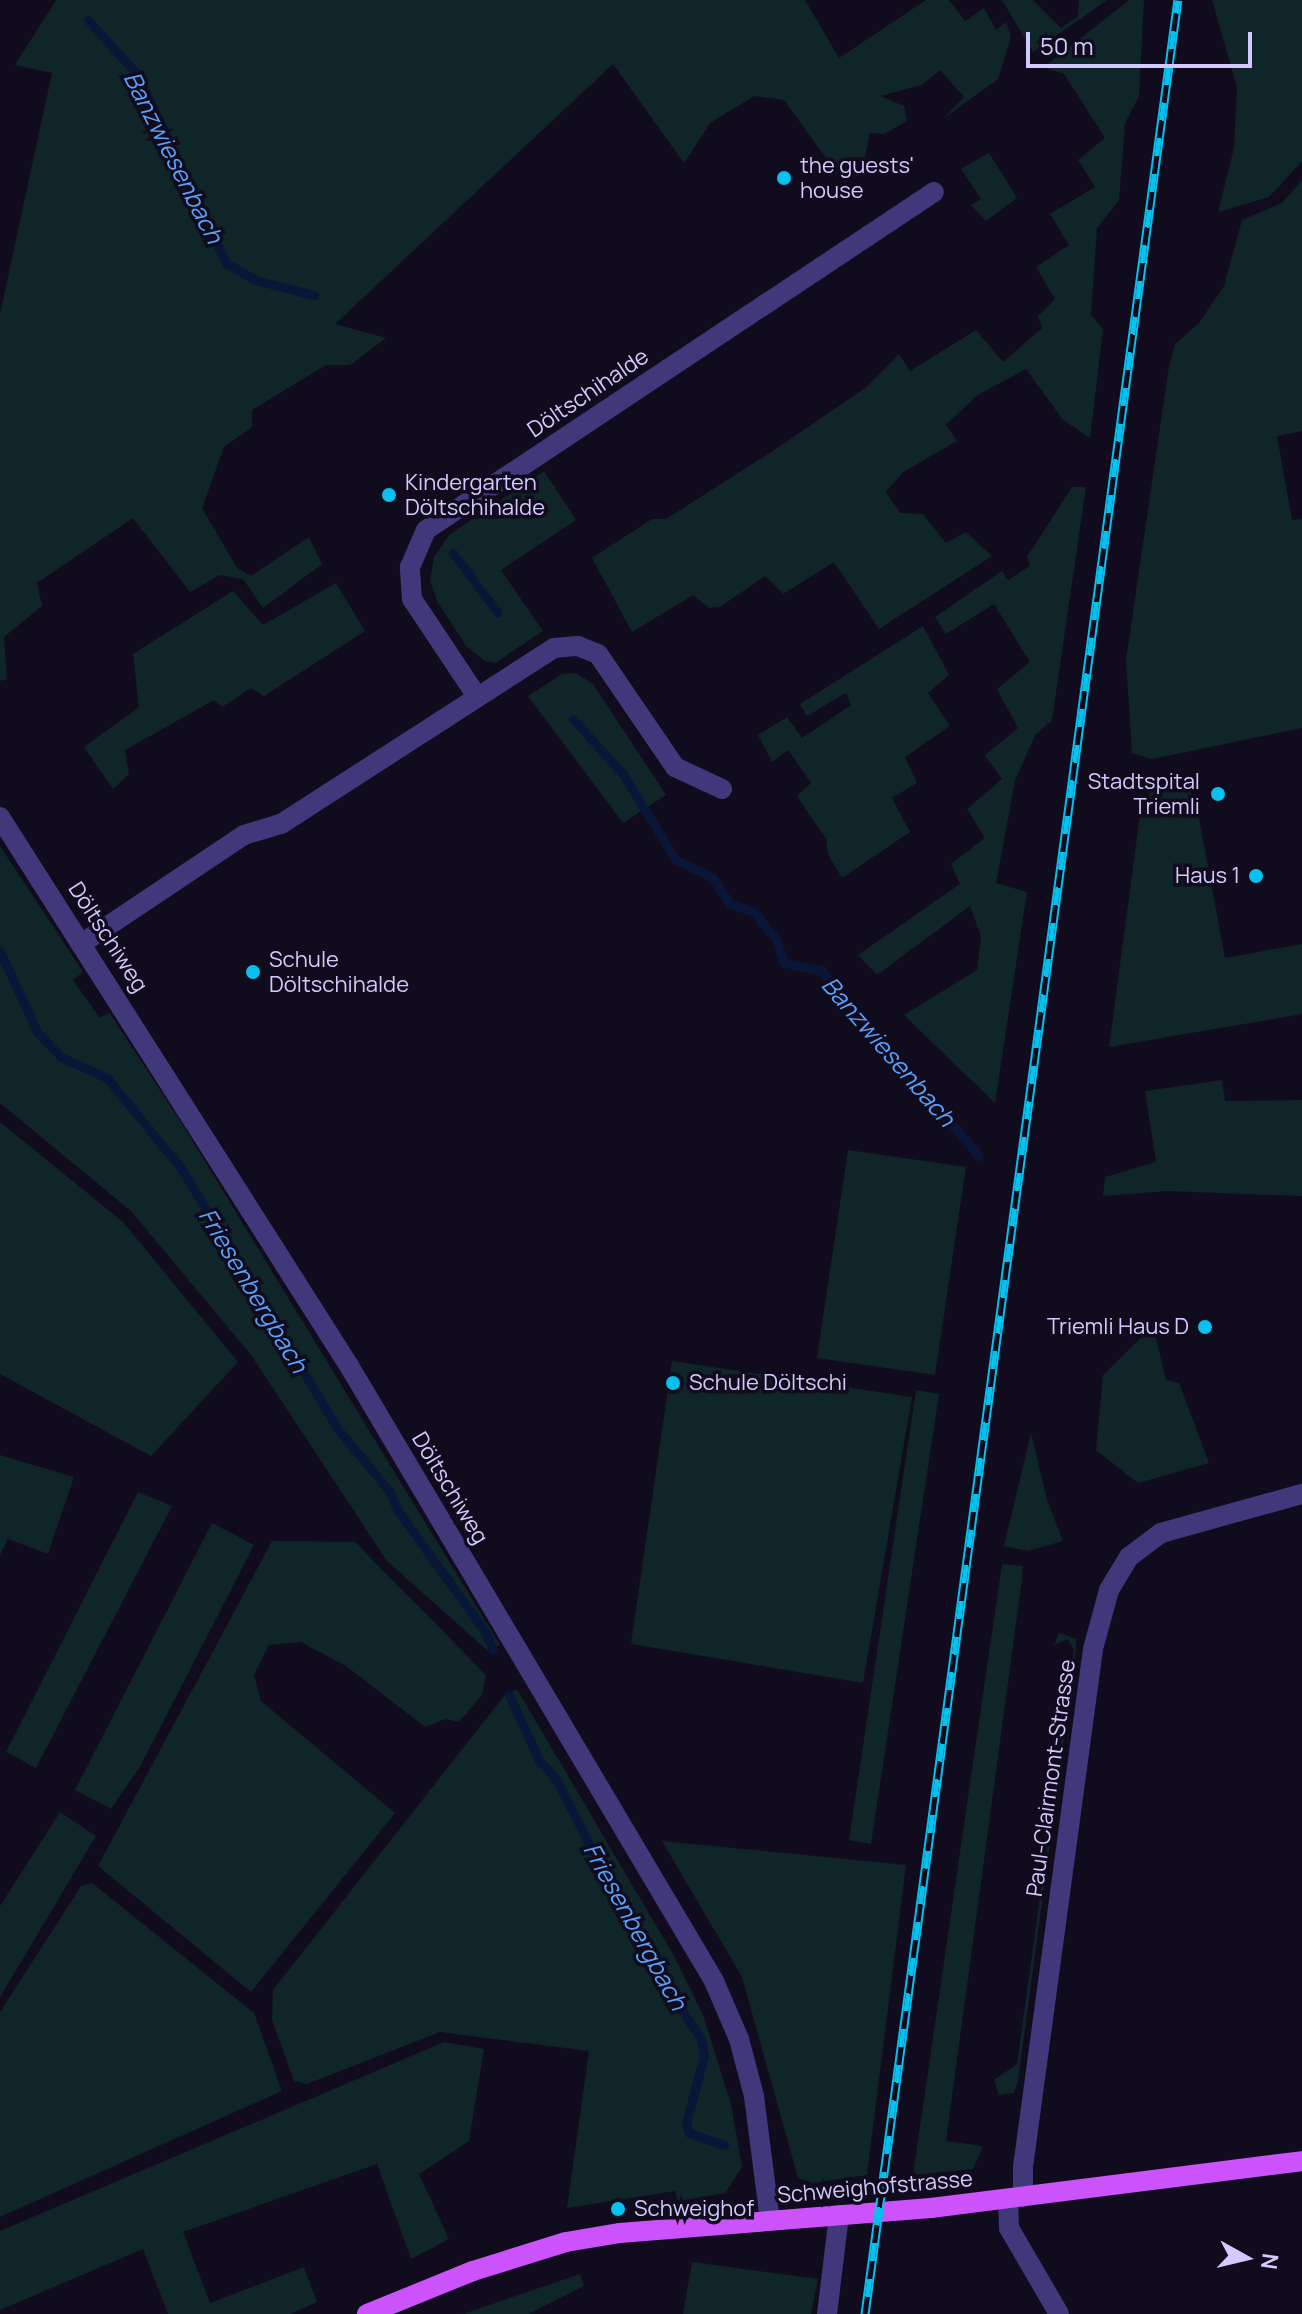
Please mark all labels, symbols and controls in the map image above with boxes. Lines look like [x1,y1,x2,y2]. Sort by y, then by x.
scale bar [1030,16,1256,66]
text: 50 m [1040,29,1094,62]
water label: Banzwiesenbach [118,66,230,248]
place label: the guests' house [800,152,914,204]
marker: the guests' house [775,169,793,187]
street label: Döltschihalde [523,343,653,443]
place label: Kindergarten Döltschihalde [405,469,545,520]
marker: Kindergarten Döltschihalde [380,486,398,504]
place label: Stadtspital Triemli [1088,768,1200,820]
marker: Stadtspital Triemli [1207,783,1229,805]
place label: Haus 1 [1175,863,1240,889]
marker: Haus 1 [1247,867,1265,885]
street label: Döltschiweg [63,877,153,997]
place label: Schule Döltschihalde [269,946,409,998]
marker: Schule Döltschihalde [244,963,262,981]
water label: Banzwiesenbach [816,970,962,1132]
water label: Friesenbergbach [194,1203,314,1377]
place label: Triemli Haus D [1047,1314,1189,1340]
marker: Triemli Haus D [1196,1318,1214,1336]
place label: Schule Döltschi [689,1370,847,1396]
marker: Schule Döltschi [664,1374,682,1392]
street label: Döltschiweg [406,1427,494,1549]
street label: Paul-Clairmont-Strasse [1021,1658,1081,1898]
water label: Friesenbergbach [578,1837,694,2015]
street label: Schweighofstrasse [776,2165,974,2209]
place label: Schweighof [634,2196,754,2222]
marker: Schweighof [609,2200,627,2218]
north arrow [1206,2218,1286,2298]
text: N [1254,2251,1286,2271]

